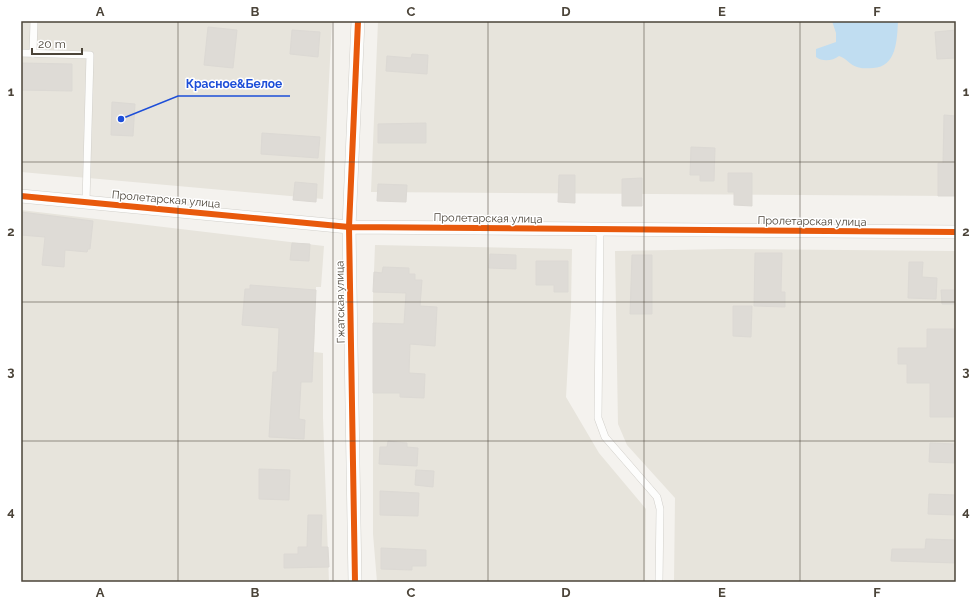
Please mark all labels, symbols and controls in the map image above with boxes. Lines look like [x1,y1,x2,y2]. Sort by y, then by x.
text: A [96,4,105,19]
text: B [251,4,260,19]
text: C [407,4,416,19]
text: D [561,4,571,19]
text: E [718,4,726,19]
text: F [873,4,881,19]
scale bar [32,30,82,56]
text: 20 m [38,37,66,51]
callout: Красное&Белое [178,72,290,96]
text: Красное&Белое [186,77,282,91]
text: 1 [8,84,15,99]
text: 1 [963,84,970,99]
street label: Пролетарская улица [111,188,221,211]
street label: Пролетарская улица [433,211,543,226]
street label: Пролетарская улица [757,214,867,229]
text: 2 [7,224,15,239]
text: 2 [962,224,970,239]
street label: Гжатская улица [333,261,348,343]
text: 3 [7,364,15,379]
text: 3 [962,364,970,379]
text: 4 [7,504,15,519]
text: 4 [962,504,970,519]
text: A [96,585,105,600]
text: B [251,585,260,600]
text: C [407,585,416,600]
text: D [561,585,571,600]
text: E [718,585,726,600]
text: F [873,585,881,600]

